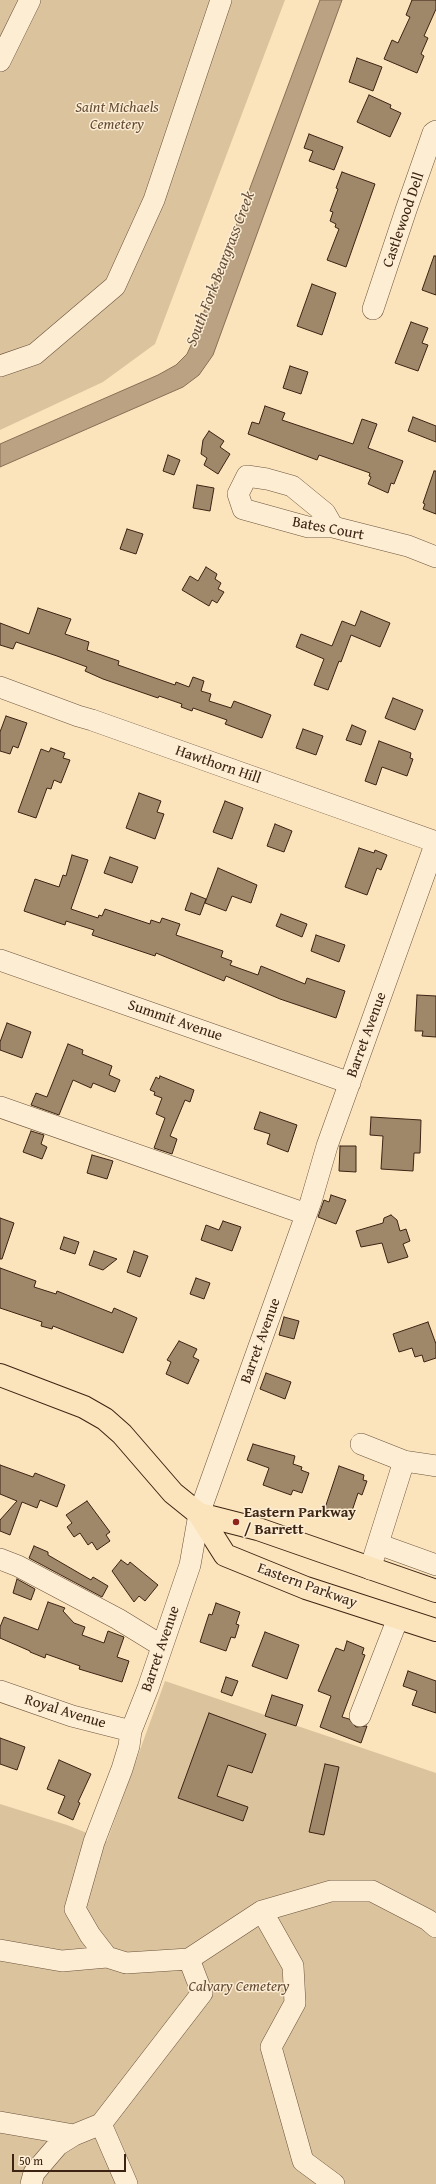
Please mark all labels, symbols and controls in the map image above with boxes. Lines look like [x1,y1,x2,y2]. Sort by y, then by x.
park label: Saint Michaels Cemetery [75,99,159,134]
street label: Castlewood Dell [379,170,429,270]
water label: South Fork Beargrass Creek [183,189,259,349]
street label: Bates Court [291,513,365,545]
street label: Hawthorn Hill [173,742,263,788]
street label: Barret Avenue [343,990,391,1080]
street label: Summit Avenue [125,996,225,1046]
street label: Barret Avenue [237,1296,285,1386]
place label: Eastern Parkway / Barrett [244,1504,356,1539]
marker: Eastern Parkway / Barrett [231,1517,241,1527]
street label: Eastern Parkway [255,1560,359,1612]
street label: Barret Avenue [138,1604,184,1694]
street label: Royal Avenue [22,1691,108,1733]
park label: Calvary Cemetery [189,1978,289,1996]
scale bar [14,2146,128,2172]
text: 50 m [19,2152,43,2169]

